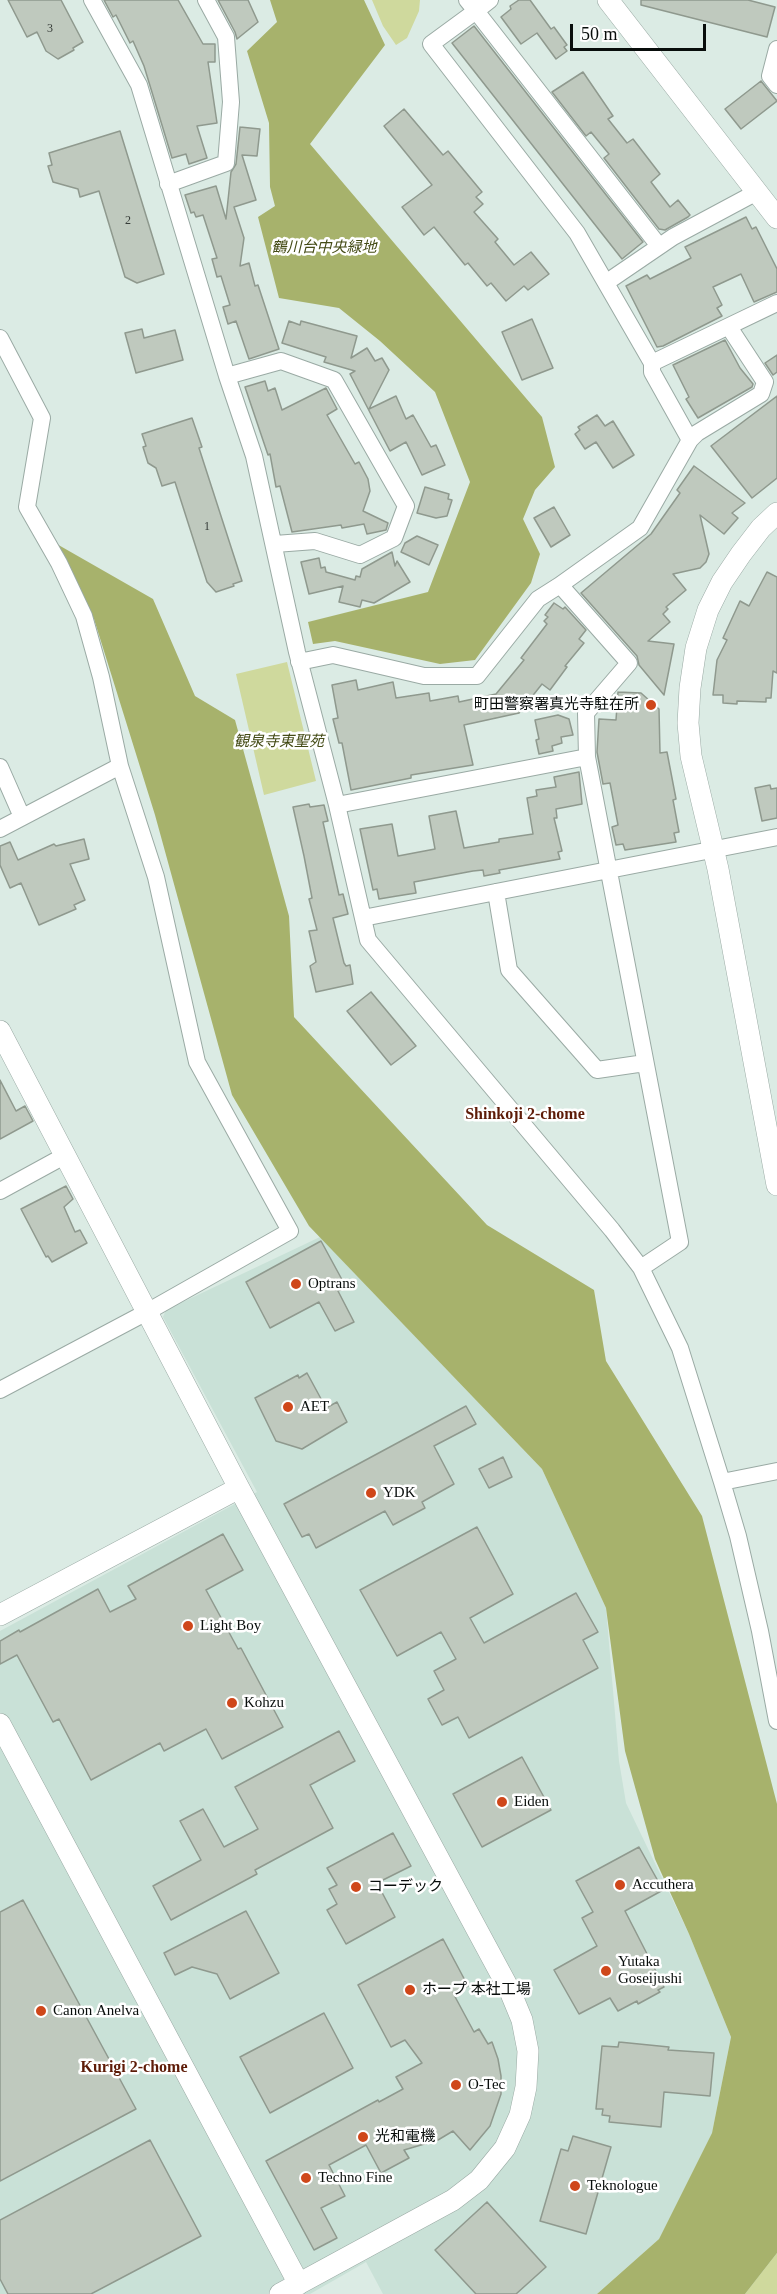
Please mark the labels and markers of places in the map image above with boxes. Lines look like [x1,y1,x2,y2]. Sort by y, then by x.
place label: 町田警察署真光寺駐在所 [474,696,639,714]
marker: 町田警察署真光寺駐在所 [644,698,658,712]
place label: Optrans [308,1275,355,1293]
marker: Optrans [289,1277,303,1291]
place label: AET [300,1398,329,1416]
marker: AET [281,1400,295,1414]
place label: YDK [383,1484,415,1502]
marker: YDK [364,1486,378,1500]
place label: Light Boy [200,1617,261,1635]
marker: Light Boy [181,1619,195,1633]
place label: Kohzu [244,1694,284,1712]
marker: Kohzu [225,1696,239,1710]
place label: Eiden [514,1793,549,1811]
marker: Eiden [495,1795,509,1809]
place label: Accuthera [632,1876,694,1894]
place label: コーデック [368,1878,443,1896]
marker: Accuthera [613,1878,627,1892]
marker: コーデック [349,1880,363,1894]
place label: Yutaka Goseijushi [618,1953,682,1988]
marker: Yutaka Goseijushi [599,1964,613,1978]
place label: ホープ 本社工場 [422,1981,531,1999]
marker: ホープ 本社工場 [403,1983,417,1997]
place label: Canon Anelva [53,2002,139,2020]
marker: Canon Anelva [34,2004,48,2018]
place label: O-Tec [468,2076,505,2094]
marker: O-Tec [449,2078,463,2092]
place label: 光和電機 [375,2128,435,2146]
marker: 光和電機 [356,2130,370,2144]
place label: Techno Fine [318,2169,392,2187]
marker: Techno Fine [299,2171,313,2185]
place label: Teknologue [587,2177,658,2195]
marker: Teknologue [568,2179,582,2193]

